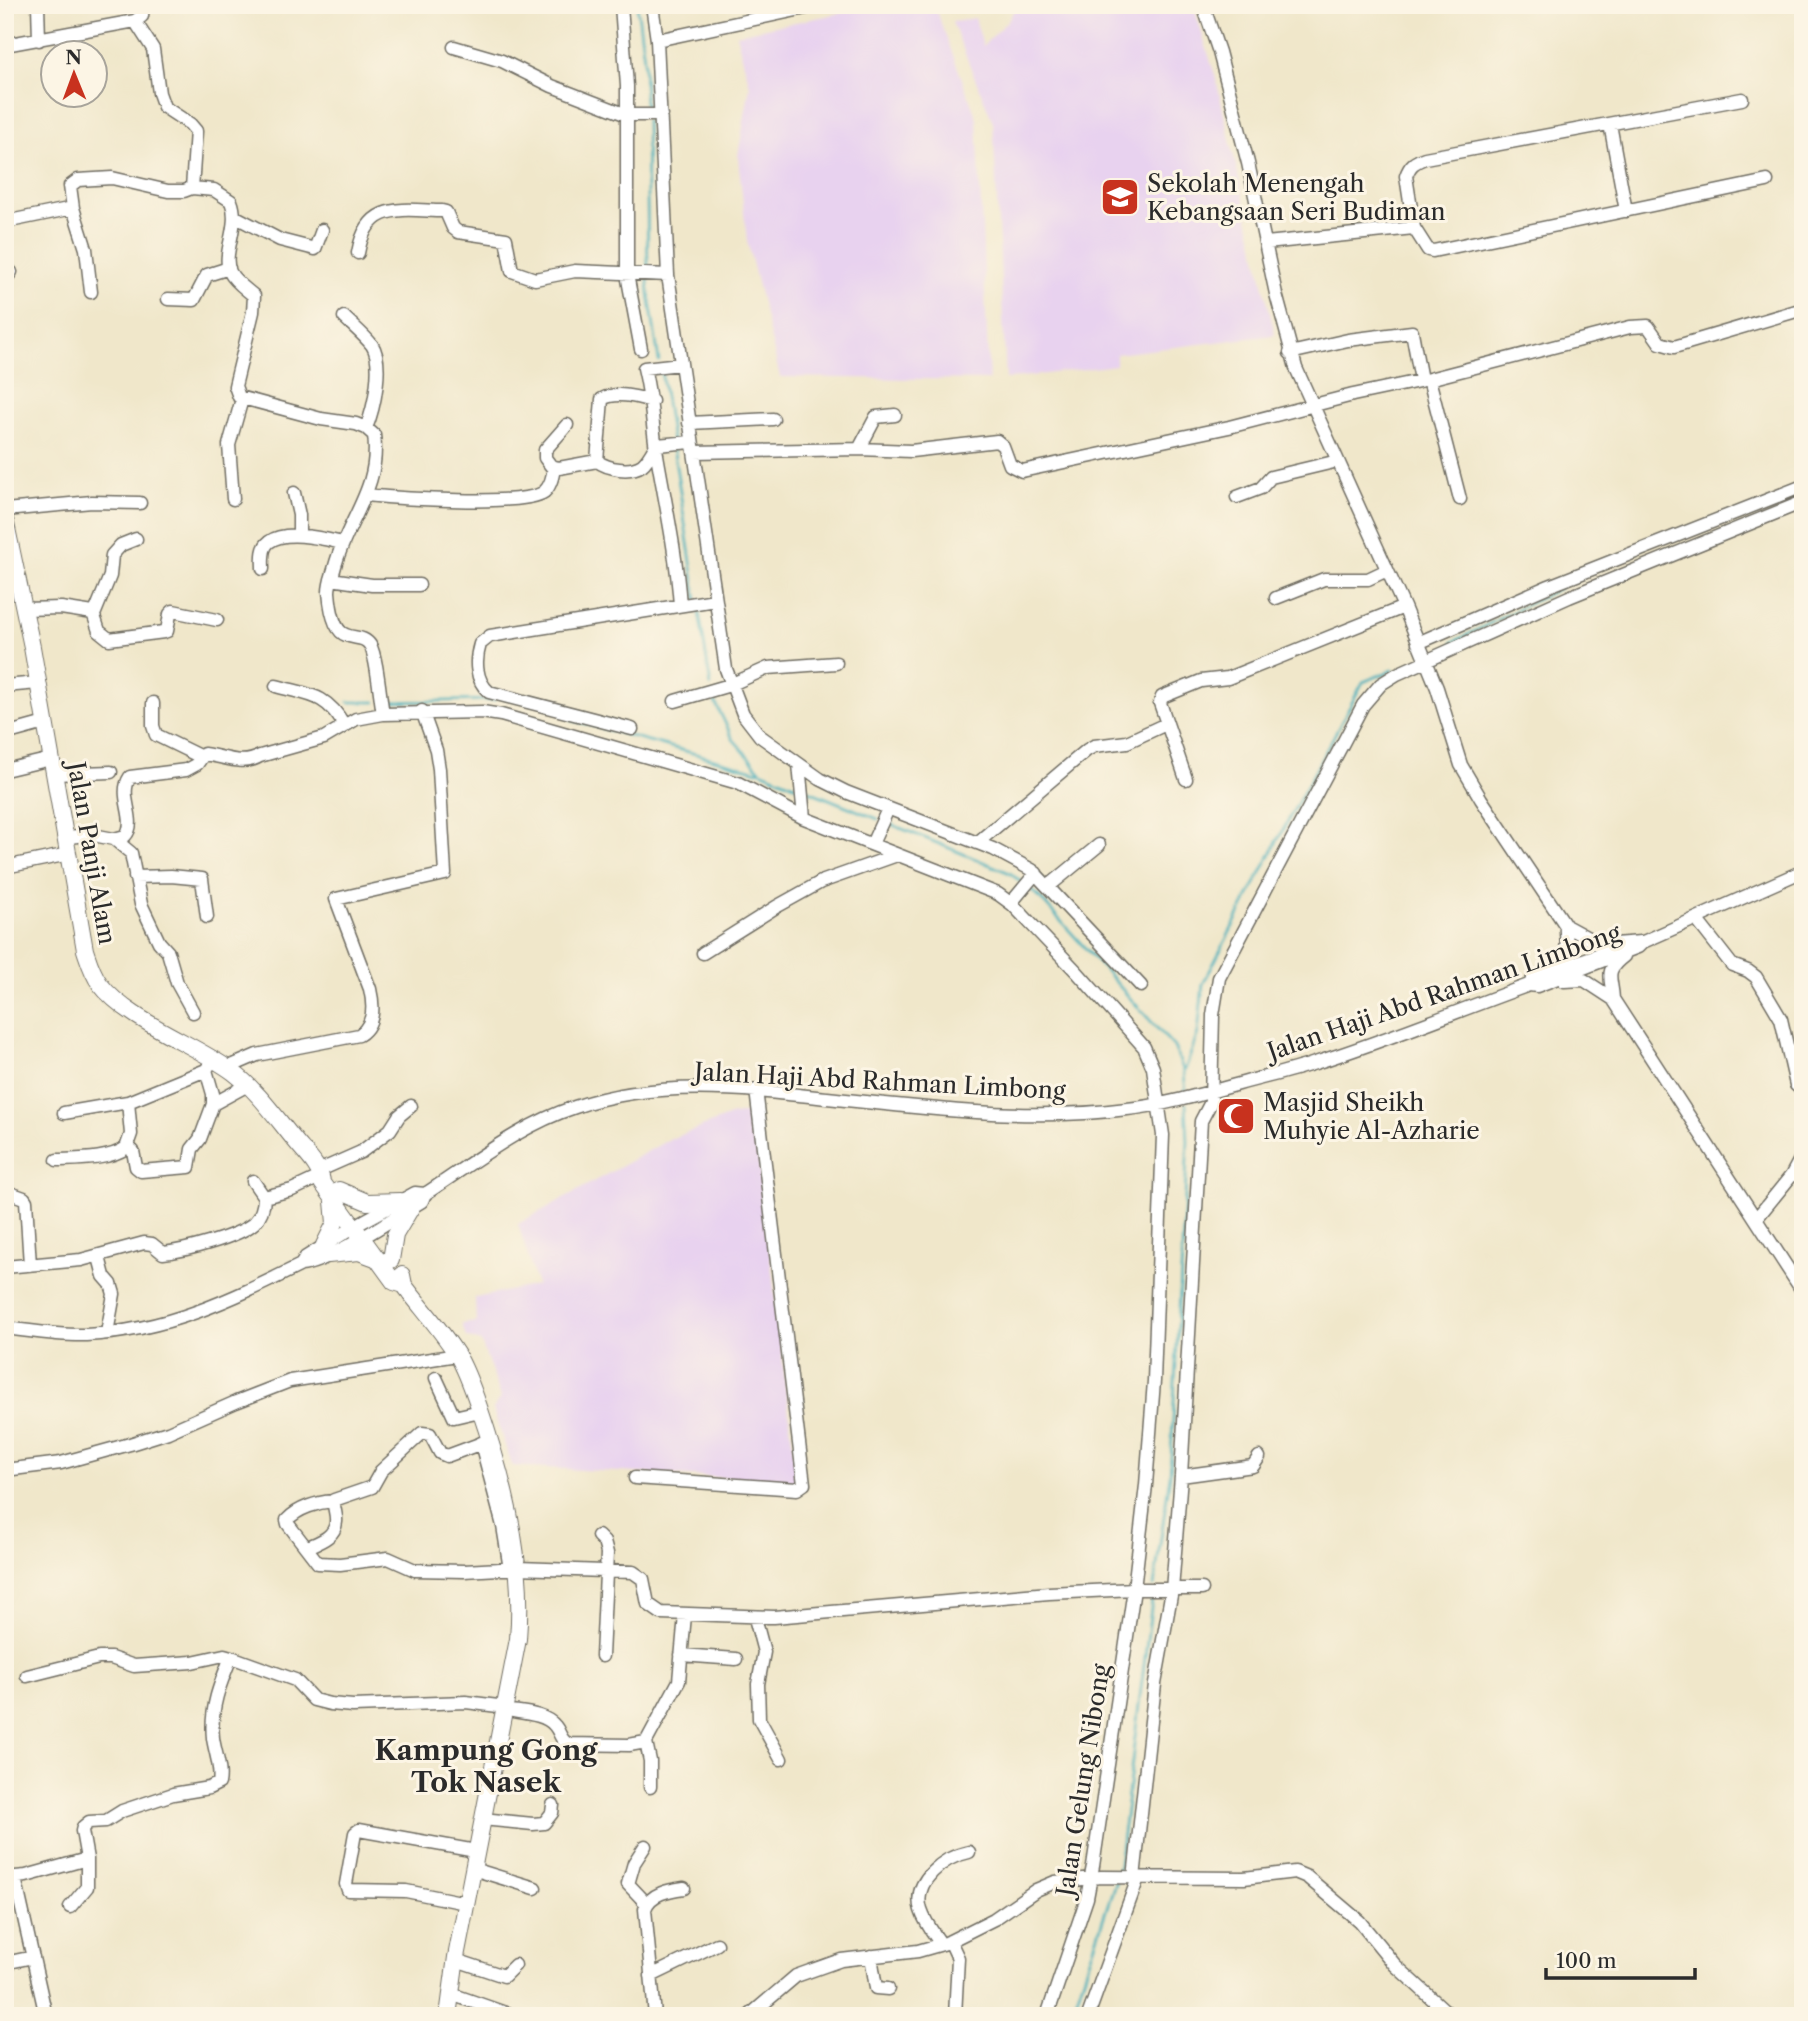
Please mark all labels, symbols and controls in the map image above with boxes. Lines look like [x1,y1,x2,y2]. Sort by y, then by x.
north arrow [38,38,108,108]
text: N [65,46,82,69]
place label: Sekolah Menengah Kebangsaan Seri Budiman [1147,169,1446,226]
school or university icon: Sekolah Menengah Kebangsaan Seri Budiman [1099,176,1141,218]
street label: Jalan Panji Alam [61,756,122,946]
street label: Jalan Haji Abd Rahman Limbong [1260,918,1625,1068]
street label: Jalan Haji Abd Rahman Limbong [690,1057,1067,1105]
place label: Masjid Sheikh Muhyie Al-Azharie [1263,1088,1480,1145]
mosque icon: Masjid Sheikh Muhyie Al-Azharie [1215,1095,1257,1137]
street label: Jalan Gelung Nibong [1050,1662,1116,1902]
district label: Kampung Gong Tok Nasek [374,1733,598,1799]
scale bar [1546,1937,1694,1981]
text: 100 m [1556,1948,1617,1973]

